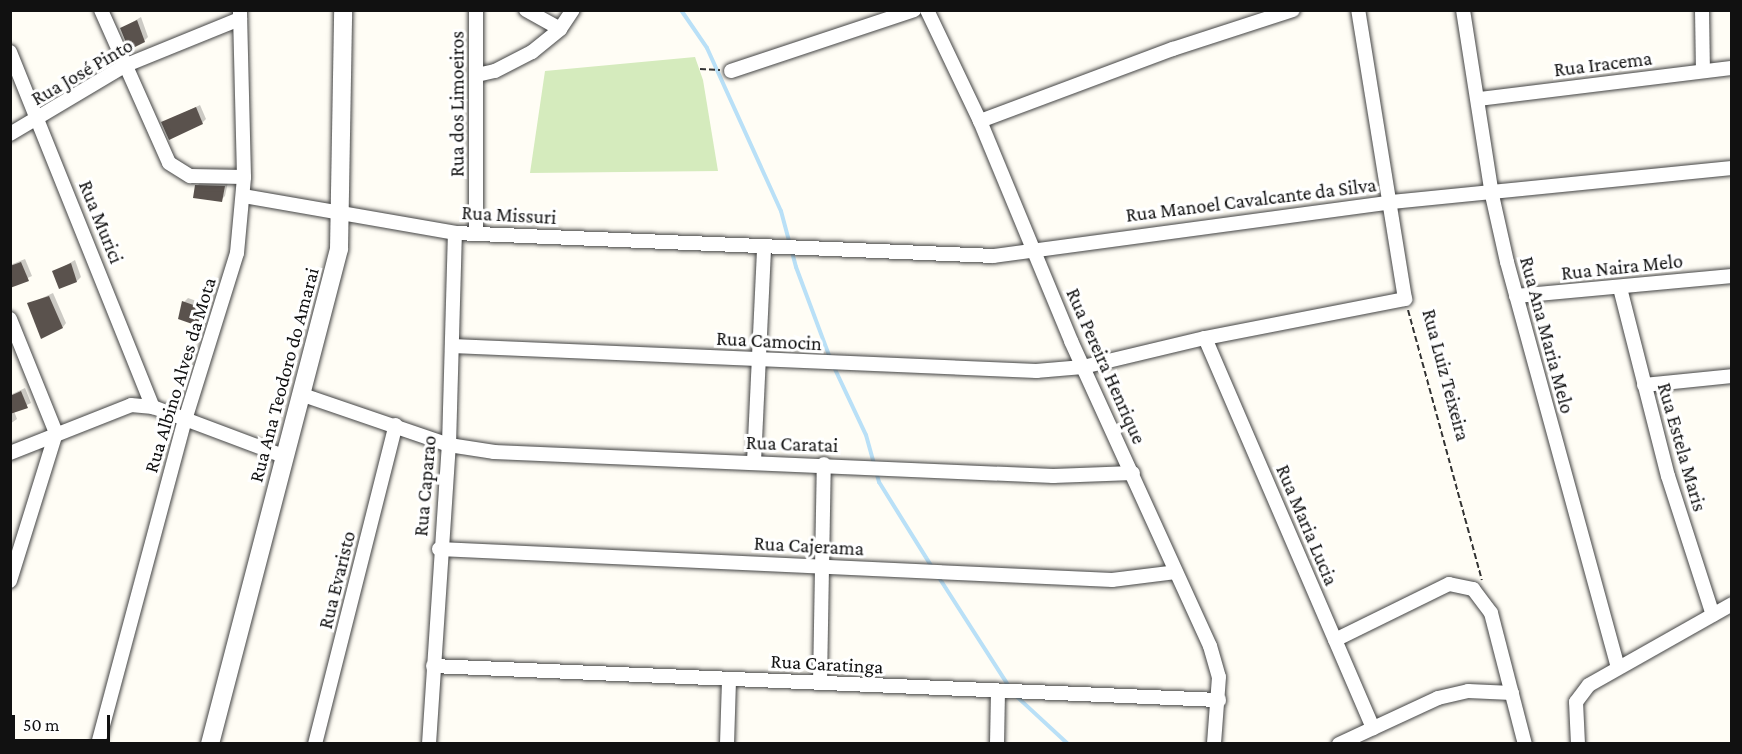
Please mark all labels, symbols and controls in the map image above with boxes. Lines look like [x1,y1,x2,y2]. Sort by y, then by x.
street label: Rua dos Limoeiros [445,31,469,177]
street label: Rua José Pinto [27,33,137,111]
street label: Rua Iracema [1553,46,1653,82]
street label: Rua Manoel Cavalcante da Silva [1124,173,1378,227]
street label: Rua Murici [73,177,129,267]
street label: Rua Missuri [461,201,557,229]
street label: Rua Naira Melo [1560,249,1684,285]
street label: Rua Ana Maria Melo [1515,254,1579,416]
street label: Rua Ana Teodoro do Amarai [244,265,324,485]
street label: Rua Albino Alves da Mota [139,274,221,476]
street label: Rua Pereira Henrique [1061,284,1151,448]
street label: Rua Luiz Teixeira [1417,306,1475,444]
street label: Rua Camocin [716,326,822,356]
street label: Rua Estela Maris [1652,380,1712,514]
street label: Rua Caratai [745,430,839,458]
street label: Rua Caparao [409,435,441,537]
street label: Rua Maria Lucia [1271,461,1343,589]
street label: Rua Evaristo [313,529,361,631]
street label: Rua Cajerama [753,531,865,561]
street label: Rua Caratinga [770,649,884,679]
scale bar [15,703,112,741]
text: 50 m [23,715,60,735]

